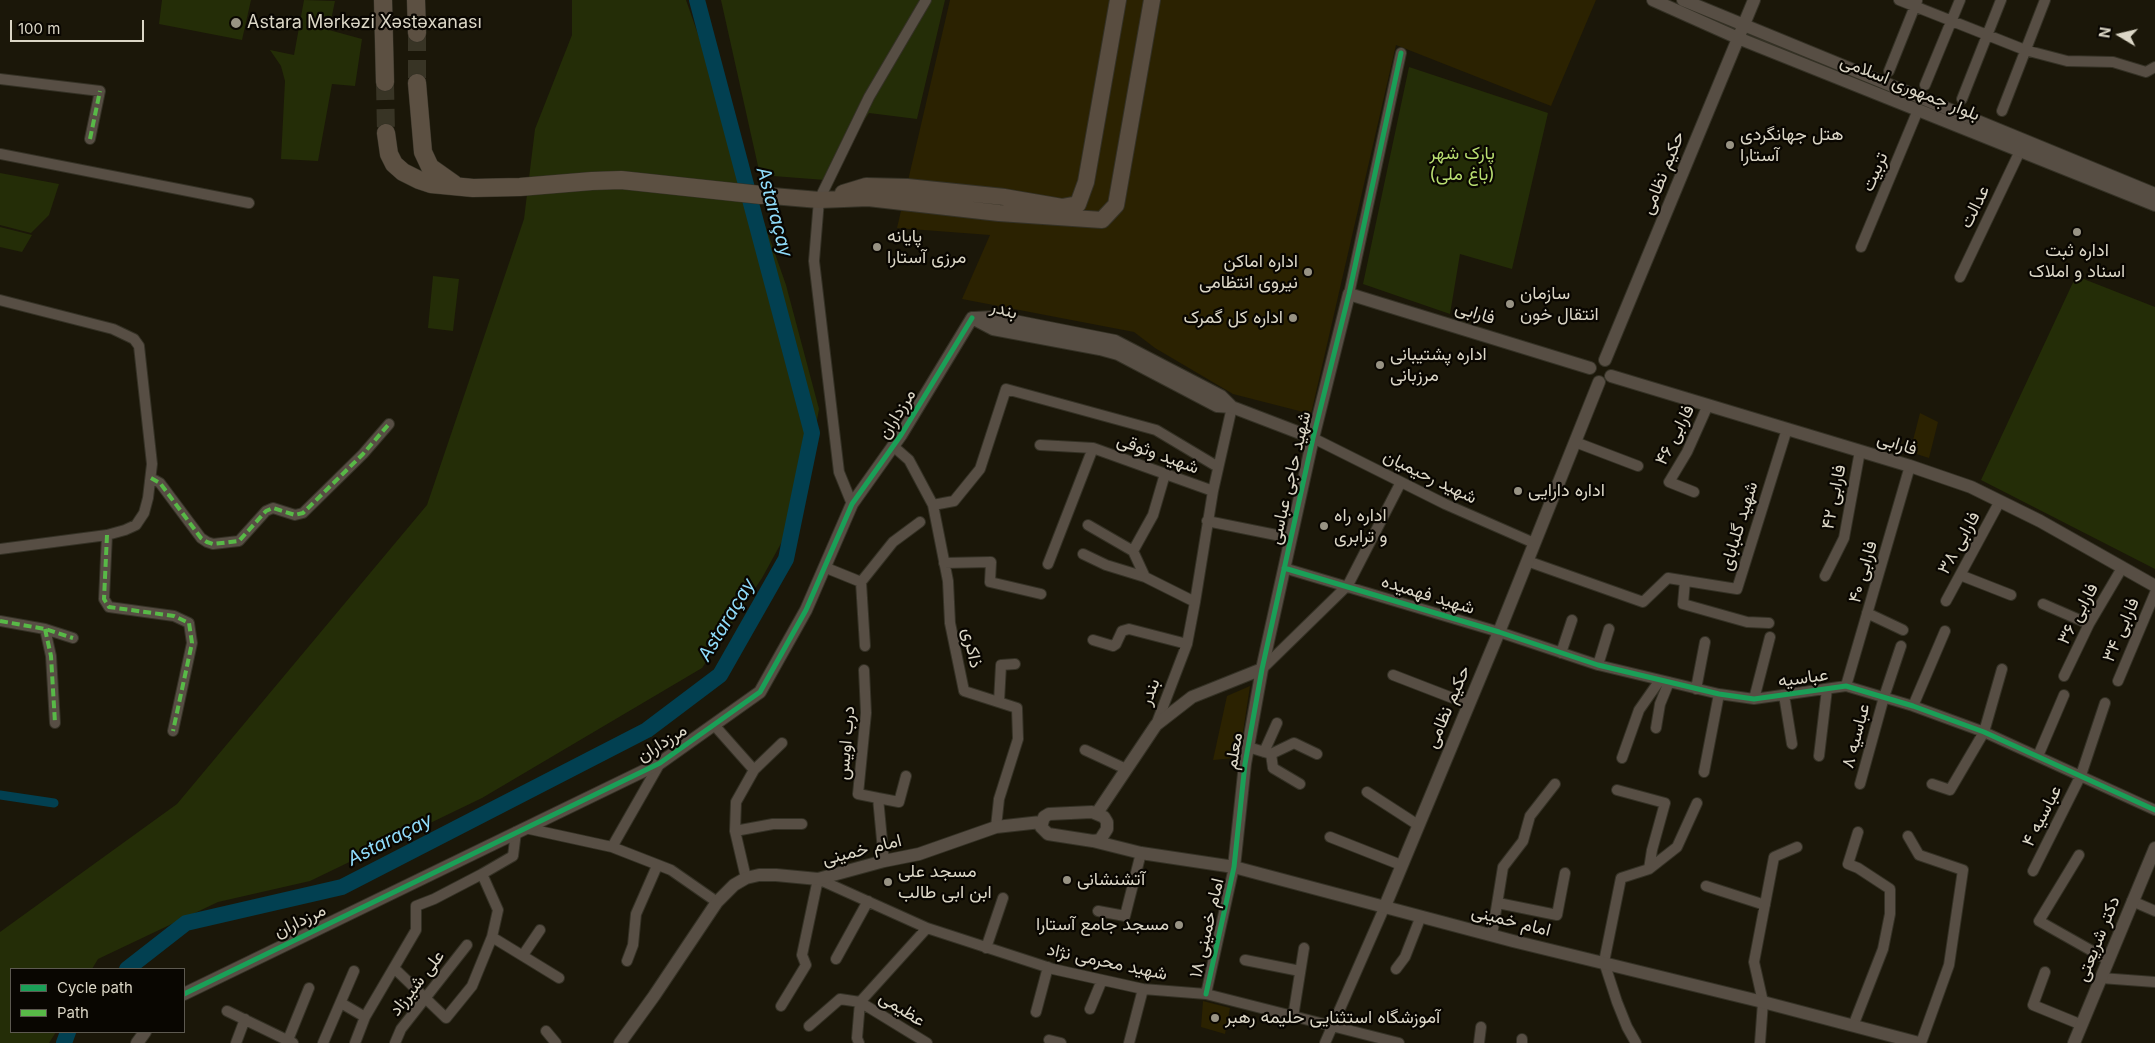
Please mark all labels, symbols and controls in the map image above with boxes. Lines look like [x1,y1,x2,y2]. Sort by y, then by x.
scale bar [12,10,146,42]
north arrow [2095,10,2145,60]
place label: Astara Mərkəzi Xəstəxanası [247,12,482,34]
marker: Astara Mərkəzi Xəstəxanası [229,16,243,30]
text: 100 m [18,19,60,38]
text: N [2095,26,2114,39]
street label: بلوار جمهوری اسلامی [1837,50,1983,126]
place label: هتل جهانگردى آستارا [1740,124,1843,166]
street label: حکیم نظامی [1637,128,1689,218]
marker: هتل جهانگردى آستارا [1724,139,1736,151]
park label: پارک شهر (باغ ملی) [1429,143,1495,186]
street label: تربیت [1857,149,1893,195]
water label: Astaraçay [751,164,797,260]
street label: عدالت [1955,182,1995,232]
place label: پایانه مرزی آستارا [887,226,966,268]
marker: اداره ثبت اسناد و املاک [2071,226,2083,238]
place label: اداره ثبت اسناد و املاک [2029,240,2125,282]
marker: پایانه مرزی آستارا [871,241,883,253]
place label: اداره اماکن نیروی انتظامی [1199,251,1298,294]
marker: اداره اماکن نیروی انتظامی [1302,266,1314,278]
place label: سازمان انتقال خون [1520,283,1599,326]
street label: بندر [988,296,1020,324]
street label: فارابی [1452,297,1498,329]
marker: سازمان انتقال خون [1504,298,1516,310]
place label: اداره کل گمرک [1183,307,1283,329]
marker: اداره کل گمرک [1287,312,1299,324]
place label: اداره پشتیبانی مرزبانی [1390,344,1487,386]
marker: اداره پشتیبانی مرزبانی [1374,359,1386,371]
street label: مرزداران [873,385,921,443]
street label: فارابی ۴۶ [1651,401,1699,469]
street label: شهید حاجی عباسی [1264,409,1316,547]
street label: فارابی [1874,428,1920,460]
street label: شهید وثوقی [1114,429,1202,479]
street label: شهید رحیمیان [1380,445,1480,509]
street label: فارابی ۴۲ [1817,463,1851,531]
street label: شهید گلبابای [1715,479,1763,573]
place label: اداره دارایی [1528,480,1605,502]
marker: اداره دارایی [1512,485,1524,497]
place label: اداره راه و ترابری [1334,505,1387,548]
street label: فارابی ۳۸ [1933,508,1985,578]
marker: اداره راه و ترابری [1318,520,1330,532]
street label: فارابی ۴۰ [1844,538,1882,606]
street label: شهید فهمیده [1379,571,1477,619]
water label: Astaraçay [693,575,761,665]
street label: فارابی ۳۶ [2053,580,2103,648]
street label: فارابی ۳۴ [2098,595,2144,665]
street label: ذاکری [958,626,986,670]
street label: حکیم نظامی [1421,662,1475,752]
street label: عباسیه [1777,664,1829,692]
street label: بندر [1135,675,1165,709]
street label: عباسیه ۸ [1837,701,1875,771]
street label: درب اویس [832,705,860,781]
street label: مرزداران [633,719,691,767]
street label: معلم [1220,731,1248,771]
street label: عباسیه ۴ [2017,782,2067,850]
water label: Astaraçay [344,809,436,871]
street label: امام خمینی [820,830,904,870]
place label: مسجد علی ابن ابی طالب [898,861,992,904]
place label: آتشنشانی [1077,869,1145,891]
marker: آتشنشانی [1061,874,1073,886]
marker: مسجد علی ابن ابی طالب [882,876,894,888]
street label: امام خمینی ۱۸ [1185,876,1229,980]
street label: دکتر شریعتی [2071,893,2125,985]
street label: مرزداران [271,899,329,943]
street label: امام خمینی [1469,901,1553,941]
place label: مسجد جامع آستارا [1036,914,1169,936]
marker: مسجد جامع آستارا [1173,919,1185,931]
street label: شهید محرمی نژاد [1045,939,1169,985]
street label: علی شیرزاد [385,946,449,1020]
legend [10,968,185,1033]
text: Cycle path [57,978,133,997]
street label: عظیمی [875,987,929,1031]
text: Path [57,1003,89,1022]
place label: آموزشگاه استثنایی حلیمه رهبر [1225,1007,1440,1029]
marker: آموزشگاه استثنایی حلیمه رهبر [1209,1012,1221,1024]

